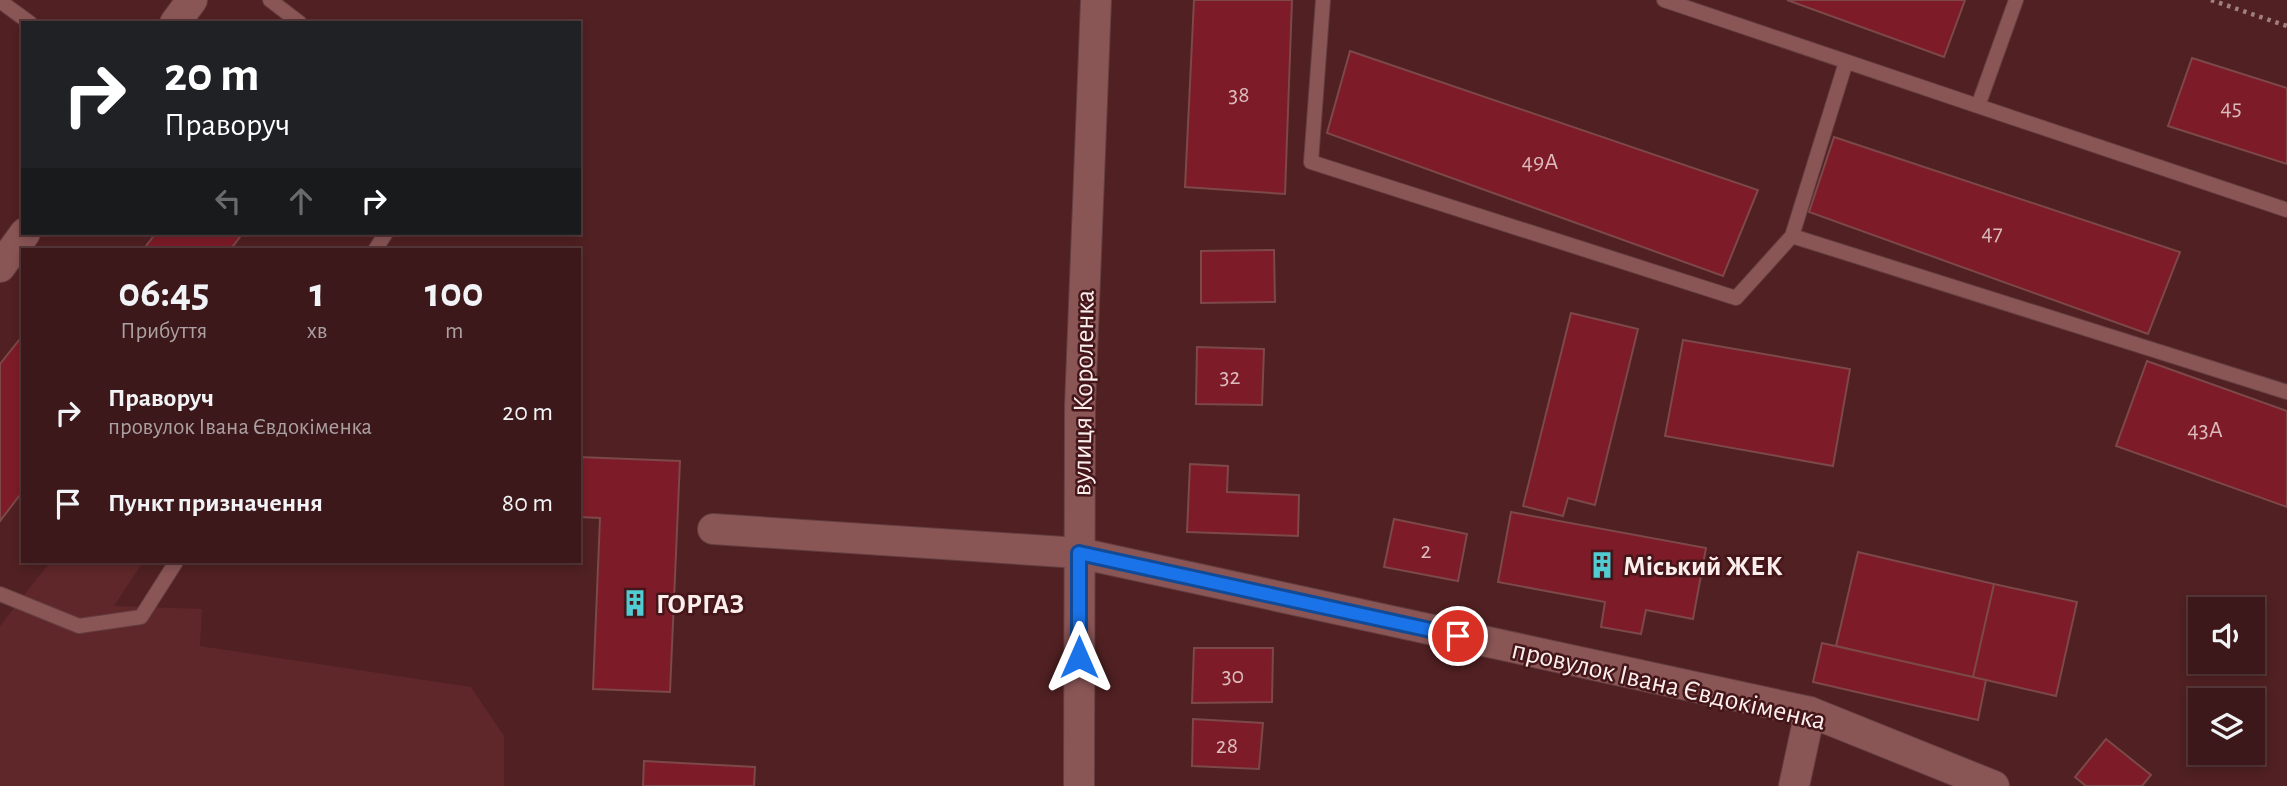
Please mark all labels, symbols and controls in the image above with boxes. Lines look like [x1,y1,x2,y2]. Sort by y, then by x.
icon: right [49,49,140,140]
text: 20 m [164,51,260,100]
house number: 38 [1228,83,1250,107]
house number: 45 [2220,96,2242,120]
text: Праворуч [164,109,290,141]
house number: 49А [1522,150,1558,174]
icon: left [209,182,247,220]
icon: ahead [282,182,320,220]
icon: right [355,182,393,220]
house number: 47 [1981,221,2003,245]
text: 06:45 [118,272,209,314]
text: 1 [310,272,325,314]
text: 100 [425,272,484,314]
street label: вулиця Короленка [1068,289,1100,497]
text: Прибуття [120,320,207,343]
text: хв [307,320,328,343]
text: m [445,320,463,343]
house number: 32 [1220,365,1240,389]
text: Праворуч [108,385,214,411]
icon: right [49,394,87,432]
text: 20 m [502,399,553,425]
text: провулок Івана Євдокіменка [108,416,372,439]
house number: 43А [2187,418,2223,442]
icon: arrive [49,485,87,523]
text: Пункт призначення [108,490,323,516]
text: 80 m [502,490,553,516]
house number: 2 [1421,539,1432,563]
building icon: Міський ЖЕК [1587,550,1617,580]
place label: Міський ЖЕК [1623,553,1783,581]
building icon: ГОРГАЗ [620,588,650,618]
place label: ГОРГАЗ [656,591,744,619]
map controls [2188,597,2265,765]
button: sound [2188,597,2265,674]
pin [1428,606,1488,666]
icon: arrive [1439,617,1477,655]
position arrow [1042,620,1116,694]
street label: провулок Івана Євдокіменка [1509,636,1829,736]
house number: 30 [1222,664,1244,688]
button: layers [2188,688,2265,765]
house number: 28 [1216,734,1238,758]

